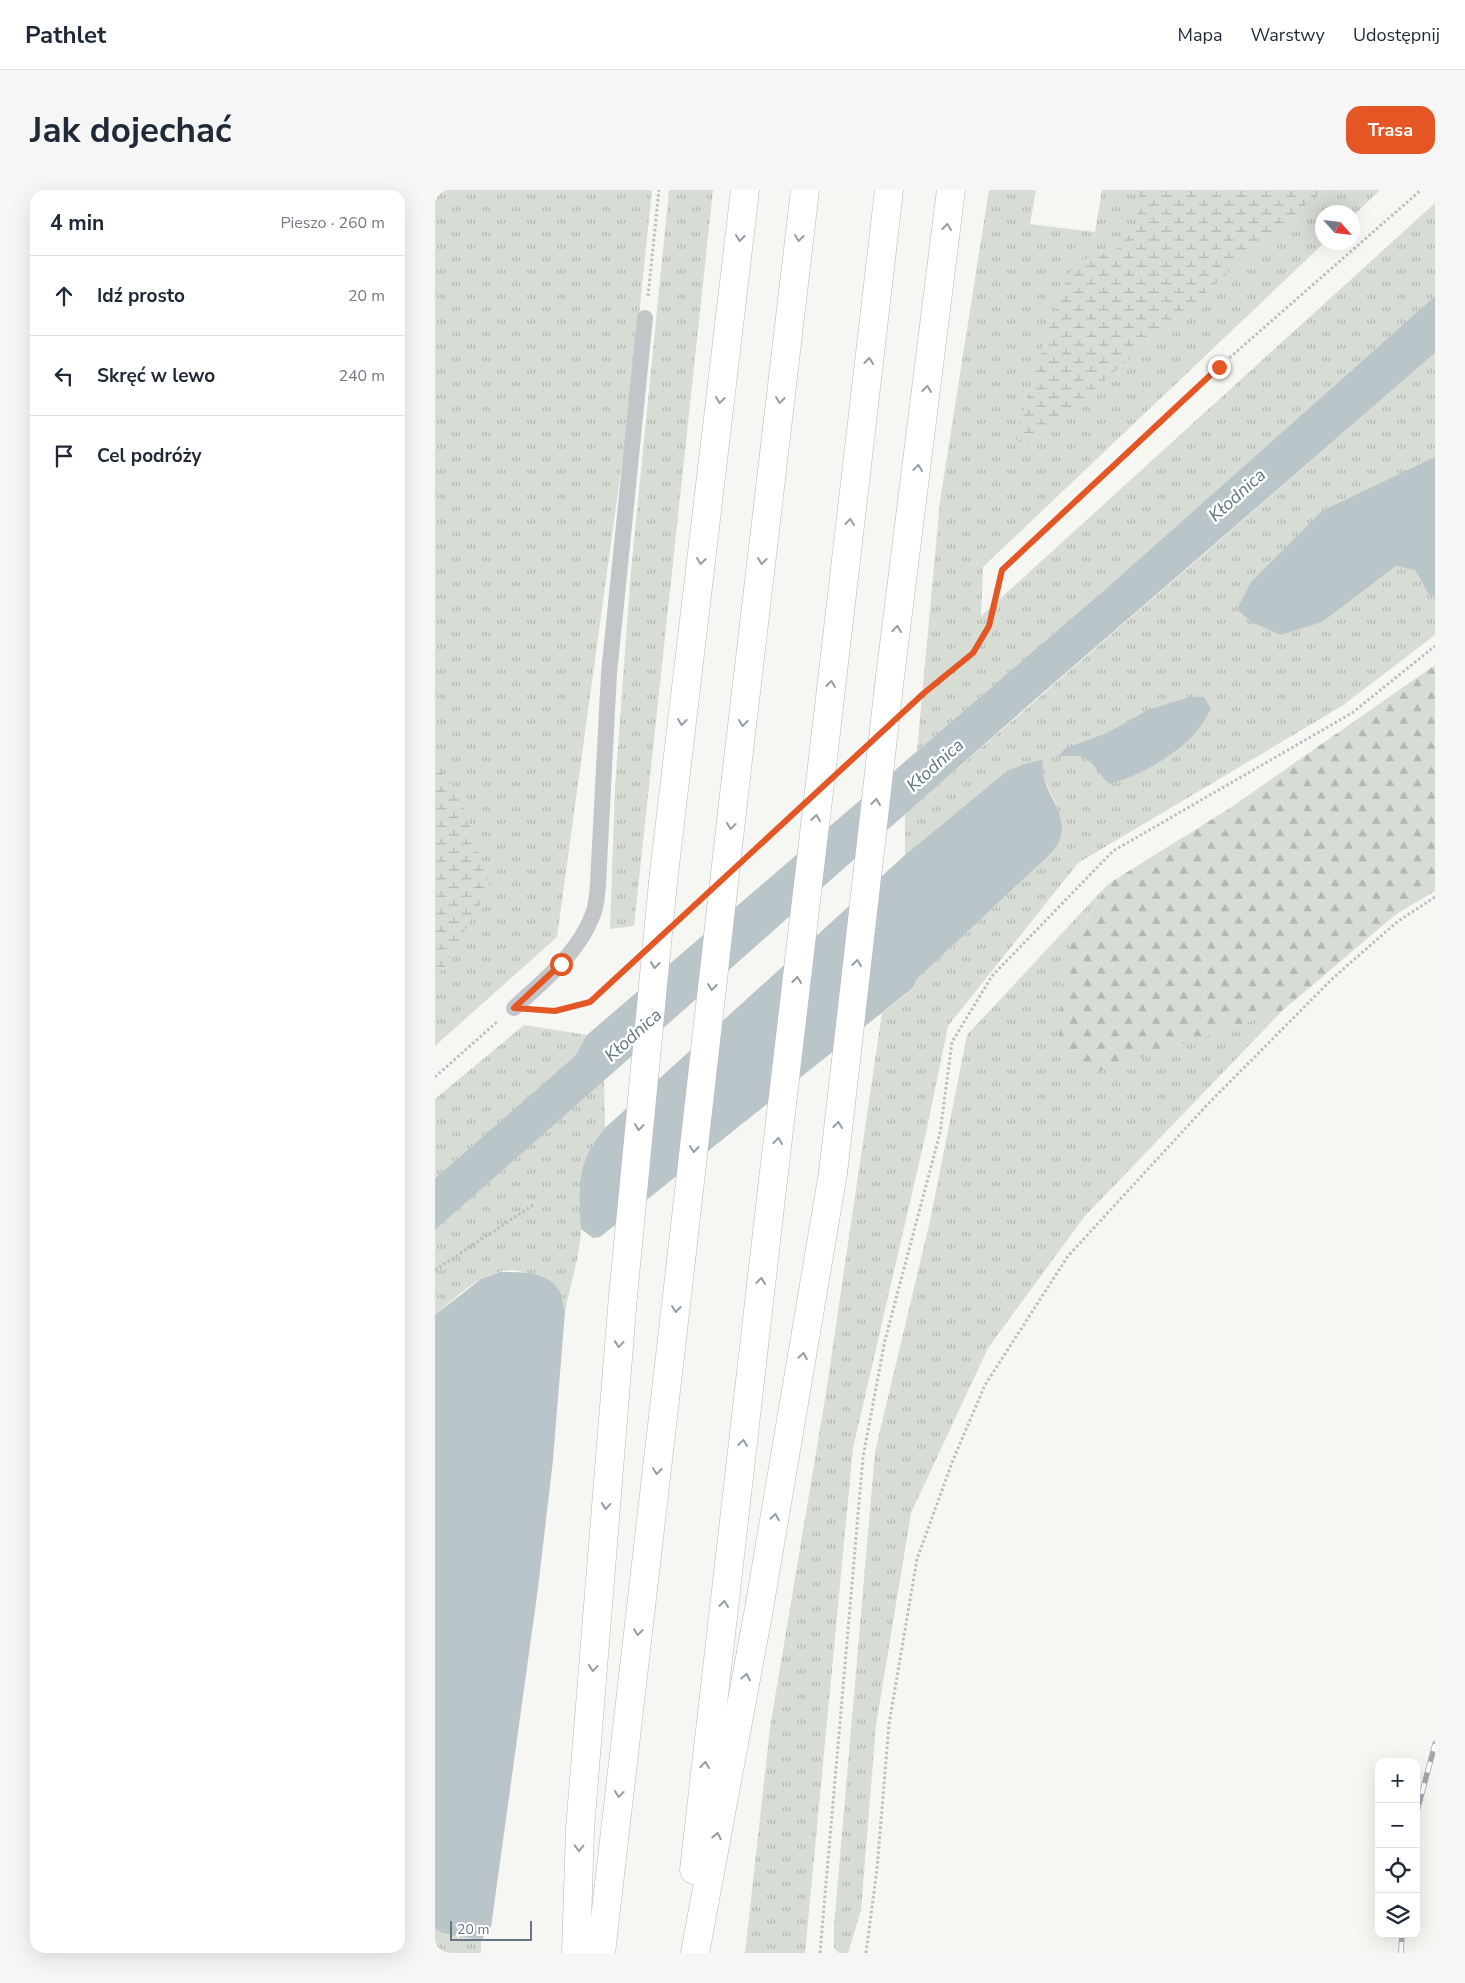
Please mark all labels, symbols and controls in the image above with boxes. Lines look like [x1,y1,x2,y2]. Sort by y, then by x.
text: Pathlet [25,19,106,51]
text: Mapa [1178,23,1222,47]
text: Warstwy [1250,23,1325,47]
text: Udostępnij [1353,23,1440,47]
button: Trasa [1346,106,1435,154]
text: Jak dojechać [30,107,232,154]
north arrow [1315,205,1360,250]
text: 4 min [50,209,104,237]
text: Pieszo · 260 m [280,212,385,234]
one-way arrow [941,223,952,231]
one-way arrow [735,235,746,243]
one-way arrow [794,235,805,243]
icon: ahead [50,282,78,310]
text: Idź prosto [97,283,185,309]
text: 20 m [348,285,385,307]
one-way arrow [863,356,874,364]
route end [1208,356,1231,379]
icon: left [50,362,78,390]
text: Skręć w lewo [97,363,215,389]
text: 240 m [338,365,385,387]
one-way arrow [922,385,932,393]
one-way arrow [715,396,726,404]
one-way arrow [775,396,786,404]
icon: arrive [50,442,78,470]
text: Cel podróży [97,443,201,469]
water label: Kłodnica [1203,463,1271,527]
one-way arrow [912,464,923,472]
one-way arrow [844,518,855,526]
one-way arrow [696,557,707,565]
one-way arrow [757,558,768,566]
one-way arrow [891,625,901,633]
one-way arrow [825,679,836,687]
one-way arrow [677,719,688,727]
one-way arrow [738,719,749,727]
water label: Kłodnica [901,733,969,797]
one-way arrow [870,798,881,806]
one-way arrow [810,814,821,822]
one-way arrow [726,822,737,830]
route start [550,953,573,976]
one-way arrow [851,959,862,967]
one-way arrow [650,962,661,970]
one-way arrow [791,975,802,983]
one-way arrow [707,984,718,992]
water label: Kłodnica [599,1003,667,1067]
one-way arrow [832,1120,843,1128]
one-way arrow [634,1123,645,1131]
one-way arrow [772,1137,783,1145]
one-way arrow [689,1145,700,1153]
one-way arrow [755,1277,766,1285]
one-way arrow [671,1306,682,1314]
one-way arrow [613,1341,624,1349]
one-way arrow [797,1352,807,1361]
one-way arrow [737,1438,748,1446]
one-way arrow [652,1467,663,1475]
one-way arrow [600,1503,611,1511]
one-way arrow [770,1512,780,1521]
one-way arrow [718,1600,729,1608]
one-way arrow [633,1629,644,1637]
one-way arrow [587,1665,598,1673]
one-way arrow [741,1672,751,1681]
map controls [1375,1758,1420,1938]
button: + [1375,1758,1420,1803]
one-way arrow [699,1761,710,1769]
one-way arrow [614,1790,625,1798]
button: − [1375,1803,1420,1848]
one-way arrow [711,1832,721,1841]
one-way arrow [574,1844,584,1852]
button: locate [1375,1848,1420,1893]
button: layers [1375,1893,1420,1938]
scale bar [450,1918,533,1941]
text: 20 m [457,1920,489,1939]

